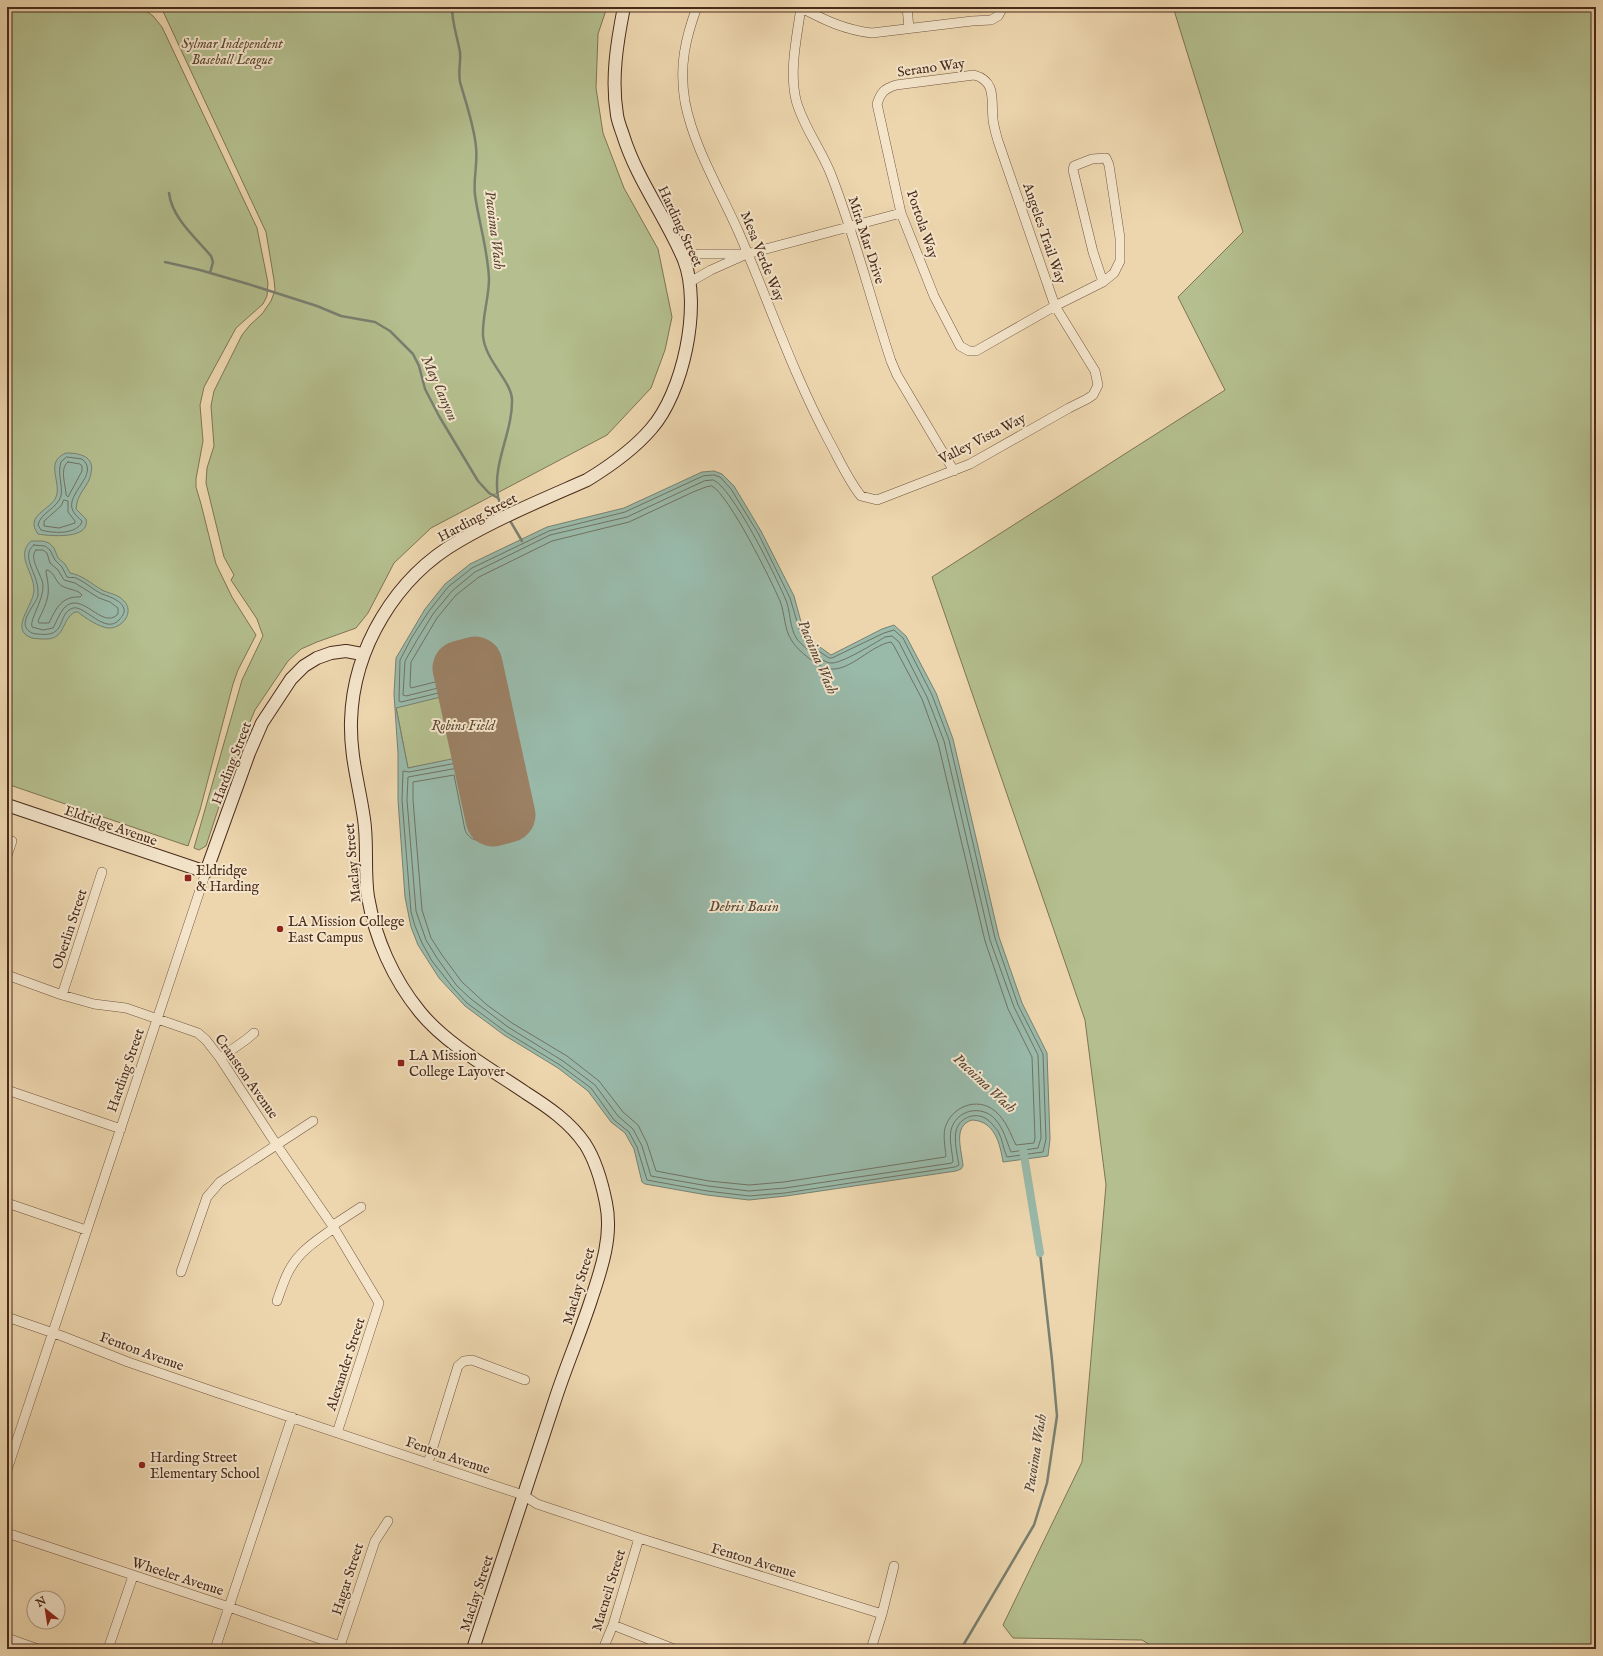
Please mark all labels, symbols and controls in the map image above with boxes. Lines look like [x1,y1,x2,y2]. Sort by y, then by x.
park label: Sylmar Independent Baseball League [181,35,283,70]
street label: Serano Way [896,54,966,82]
street label: Angeles Trail Way [1018,180,1070,286]
street label: Harding Street [653,183,707,270]
street label: Portola Way [902,188,942,261]
water label: Pacoima Wash [480,190,509,271]
street label: Mira Mar Drive [843,194,889,287]
street label: Mesa Verde Way [736,209,788,304]
water label: May Canyon [417,353,462,424]
street label: Valley Vista Way [935,409,1029,469]
street label: Harding Street [435,489,520,546]
water label: Pacoima Wash [793,617,842,698]
park label: Robins Field [431,717,496,735]
street label: Harding Street [208,719,256,807]
street label: Eldridge Avenue [62,802,160,850]
street label: Maclay Street [341,822,365,903]
place label: Eldridge & Harding [196,862,259,896]
marker: Eldridge & Harding [183,873,193,883]
street label: Oberlin Street [48,887,91,972]
water label: Debris Basin [709,897,779,916]
place label: LA Mission College East Campus [288,913,405,947]
marker: LA Mission College East Campus [275,924,285,934]
street label: Harding Street [103,1026,149,1115]
street label: Cranston Avenue [210,1031,282,1123]
place label: LA Mission College Layover [409,1047,505,1081]
water label: Pacoima Wash [949,1049,1021,1118]
marker: LA Mission College Layover [396,1058,406,1068]
street label: Maclay Street [559,1245,599,1327]
street label: Alexander Street [322,1315,370,1414]
street label: Fenton Avenue [97,1328,187,1376]
water label: Pacoima Wash [1020,1412,1051,1494]
street label: Fenton Avenue [403,1433,493,1479]
place label: Harding Street Elementary School [150,1449,260,1483]
marker: Harding Street Elementary School [137,1460,147,1470]
street label: Fenton Avenue [709,1539,799,1583]
street label: Hagar Street [328,1541,368,1618]
street label: Macneil Street [588,1547,630,1633]
street label: Maclay Street [456,1552,498,1634]
street label: Wheeler Avenue [130,1554,226,1600]
north arrow [26,1590,66,1630]
text: N [33,1594,50,1611]

